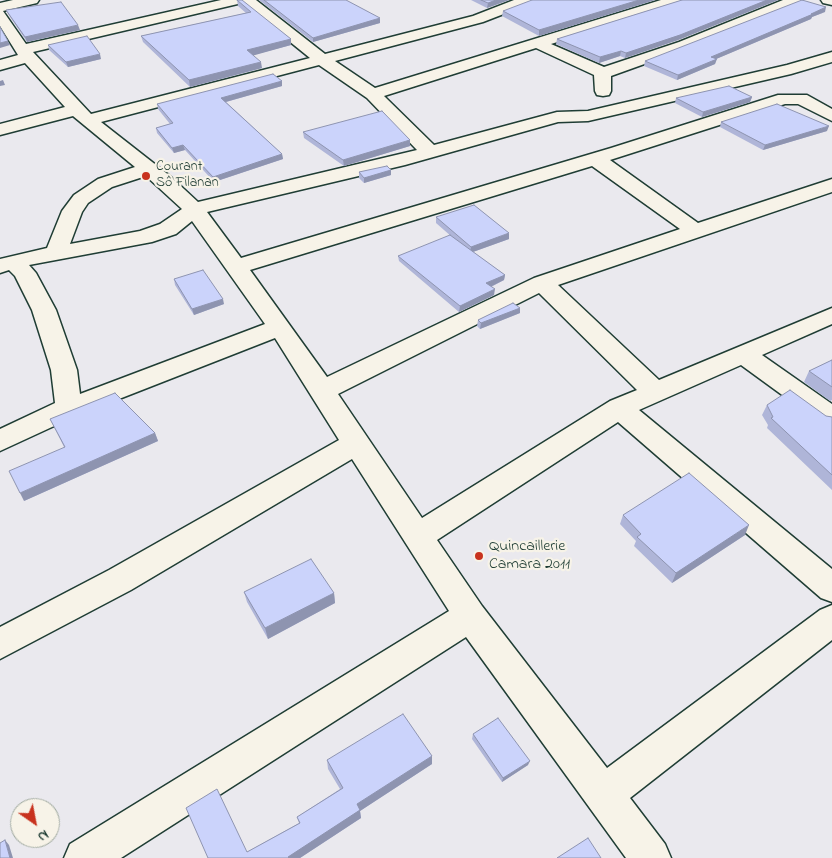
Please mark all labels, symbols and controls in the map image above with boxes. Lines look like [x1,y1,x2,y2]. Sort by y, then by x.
place label: Courant Sô Filanan [156,160,219,192]
marker: Courant Sô Filanan [140,170,152,182]
place label: Quincaillerie Camara 2011 [489,537,570,575]
marker: Quincaillerie Camara 2011 [473,550,485,562]
north arrow [10,798,60,848]
text: N [33,824,53,847]

